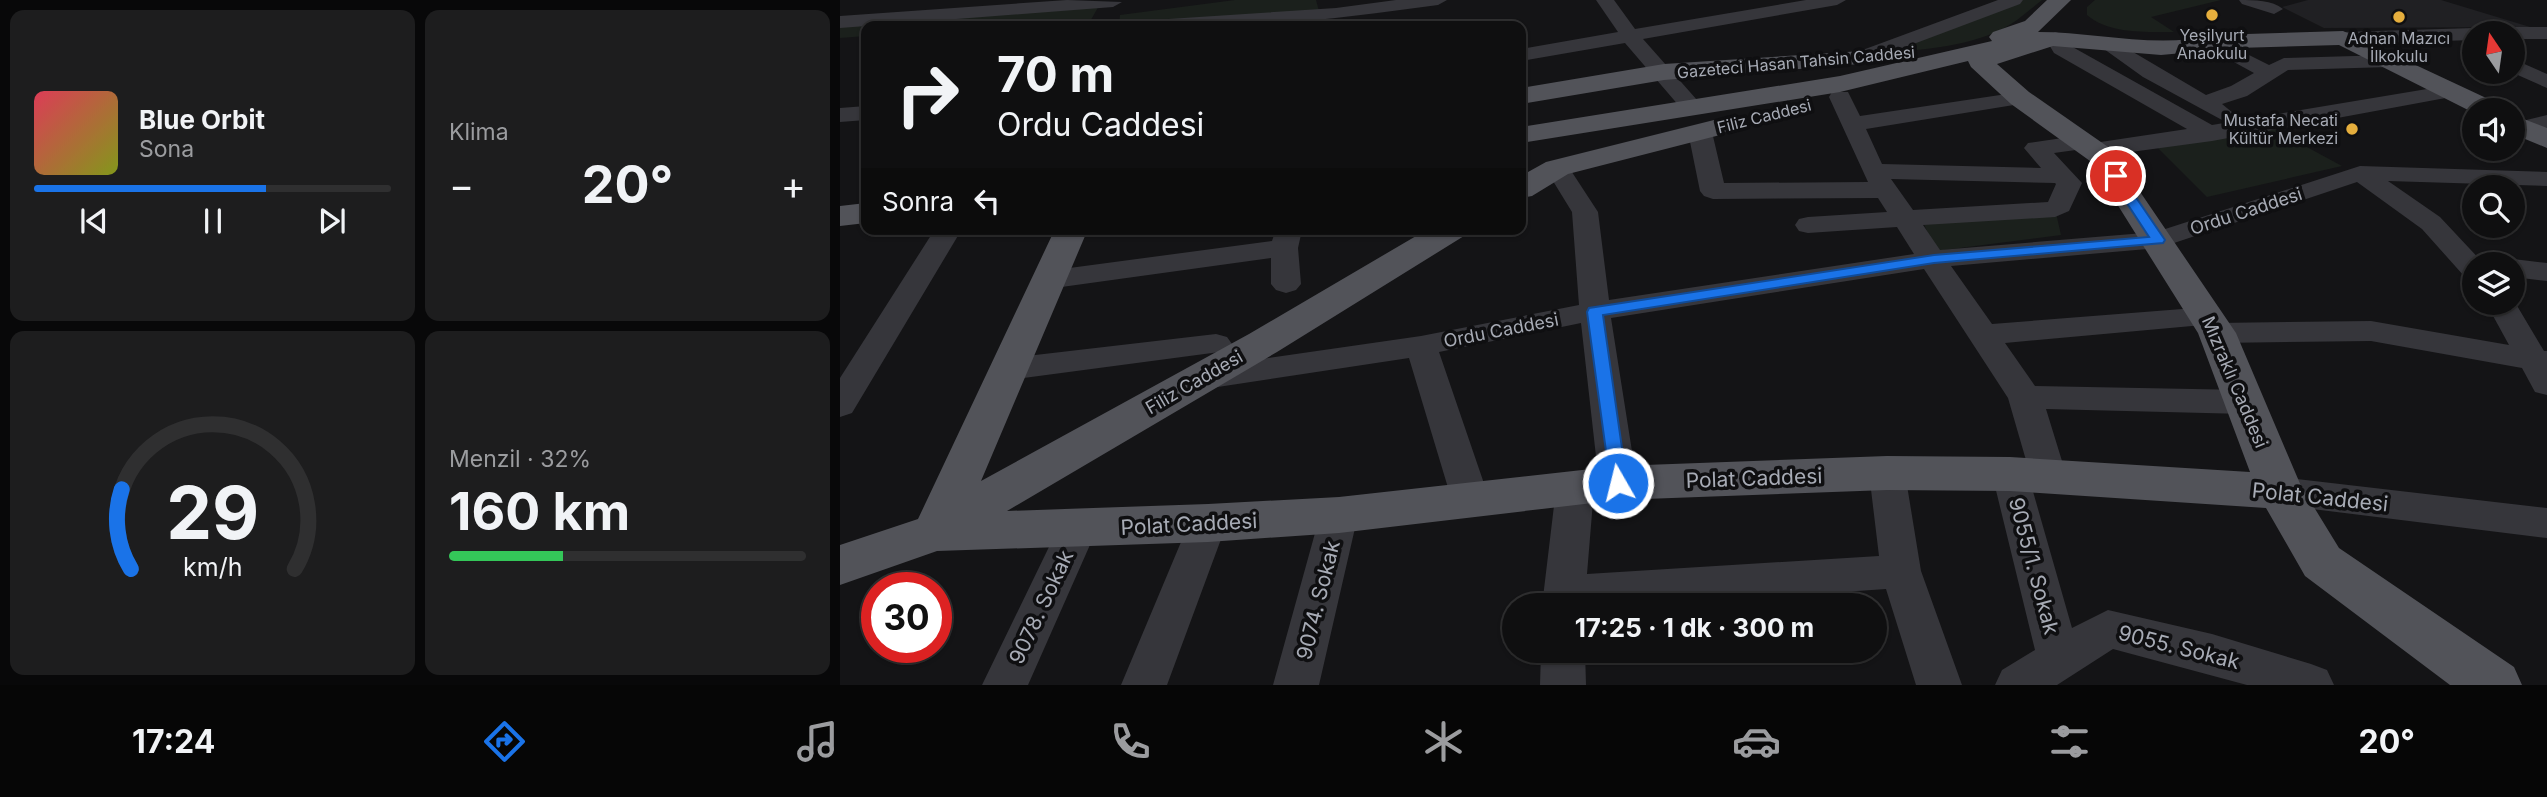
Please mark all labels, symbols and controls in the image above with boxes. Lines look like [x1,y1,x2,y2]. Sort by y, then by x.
marker: Yeşilyurt Anaokulu [2204,7,2220,23]
marker: Adnan Mazıcı İlkokulu [2391,9,2407,25]
north arrow [2462,21,2525,84]
map controls [2462,21,2525,315]
place label: Yeşilyurt Anaokulu [2177,25,2247,63]
place label: Adnan Mazıcı İlkokulu [2348,28,2450,66]
street label: Gazeteci Hasan Tahsin Caddesi [1676,42,1916,82]
text: 70 m [997,45,1114,104]
icon: right [882,49,973,140]
street label: Filiz Caddesi [1715,95,1813,137]
button: sound [2462,98,2525,161]
text: Blue Orbit [139,104,265,135]
text: Ordu Caddesi [997,105,1204,144]
place label: Mustafa Necati Kültür Merkezi [2223,110,2338,148]
text: Klima [449,118,509,146]
marker: Mustafa Necati Kültür Merkezi [2344,121,2360,137]
text: Sona [139,135,194,163]
pin [2086,146,2146,206]
text: 20° [582,153,673,216]
icon: arrive [2097,157,2135,195]
text: − [449,162,474,208]
text: + [781,162,806,208]
button: search [2462,175,2525,238]
icon: left [968,182,1006,220]
street label: Ordu Caddesi [2187,183,2305,239]
text: Sonra [882,186,954,217]
icon: previous [75,202,113,240]
icon: pause [194,202,232,240]
icon: next [313,202,351,240]
button: layers [2462,252,2525,315]
street label: Ordu Caddesi [1442,309,1560,351]
street label: Mızraklı Caddesi [2198,313,2272,451]
street label: Filiz Caddesi [1142,346,1246,418]
text: Menzil · 32% [449,445,591,473]
position arrow [1581,446,1655,520]
street label: Polat Caddesi [1685,463,1823,493]
text: 29 [166,468,259,557]
street label: Polat Caddesi [2251,477,2389,517]
text: 160 km [449,480,630,543]
street label: 9055/1. Sokak [2004,495,2064,638]
street label: Polat Caddesi [1120,508,1258,540]
street label: 9074. Sokak [1291,537,1345,662]
street label: 9078. Sokak [1004,546,1078,668]
text: km/h [183,552,242,582]
speed limit sign: 30 [861,572,952,663]
text: 17:25 · 1 dk · 300 m [1575,612,1814,643]
street label: 9055. Sokak [2116,620,2243,674]
icon: directions [480,717,529,766]
icon: music [793,717,842,766]
icon: phone [1106,717,1155,766]
icon: climate [1419,717,1468,766]
icon: car [1732,717,1781,766]
icon: filters [2045,717,2094,766]
text: 17:24 [132,722,215,761]
text: 20° [2358,722,2415,761]

